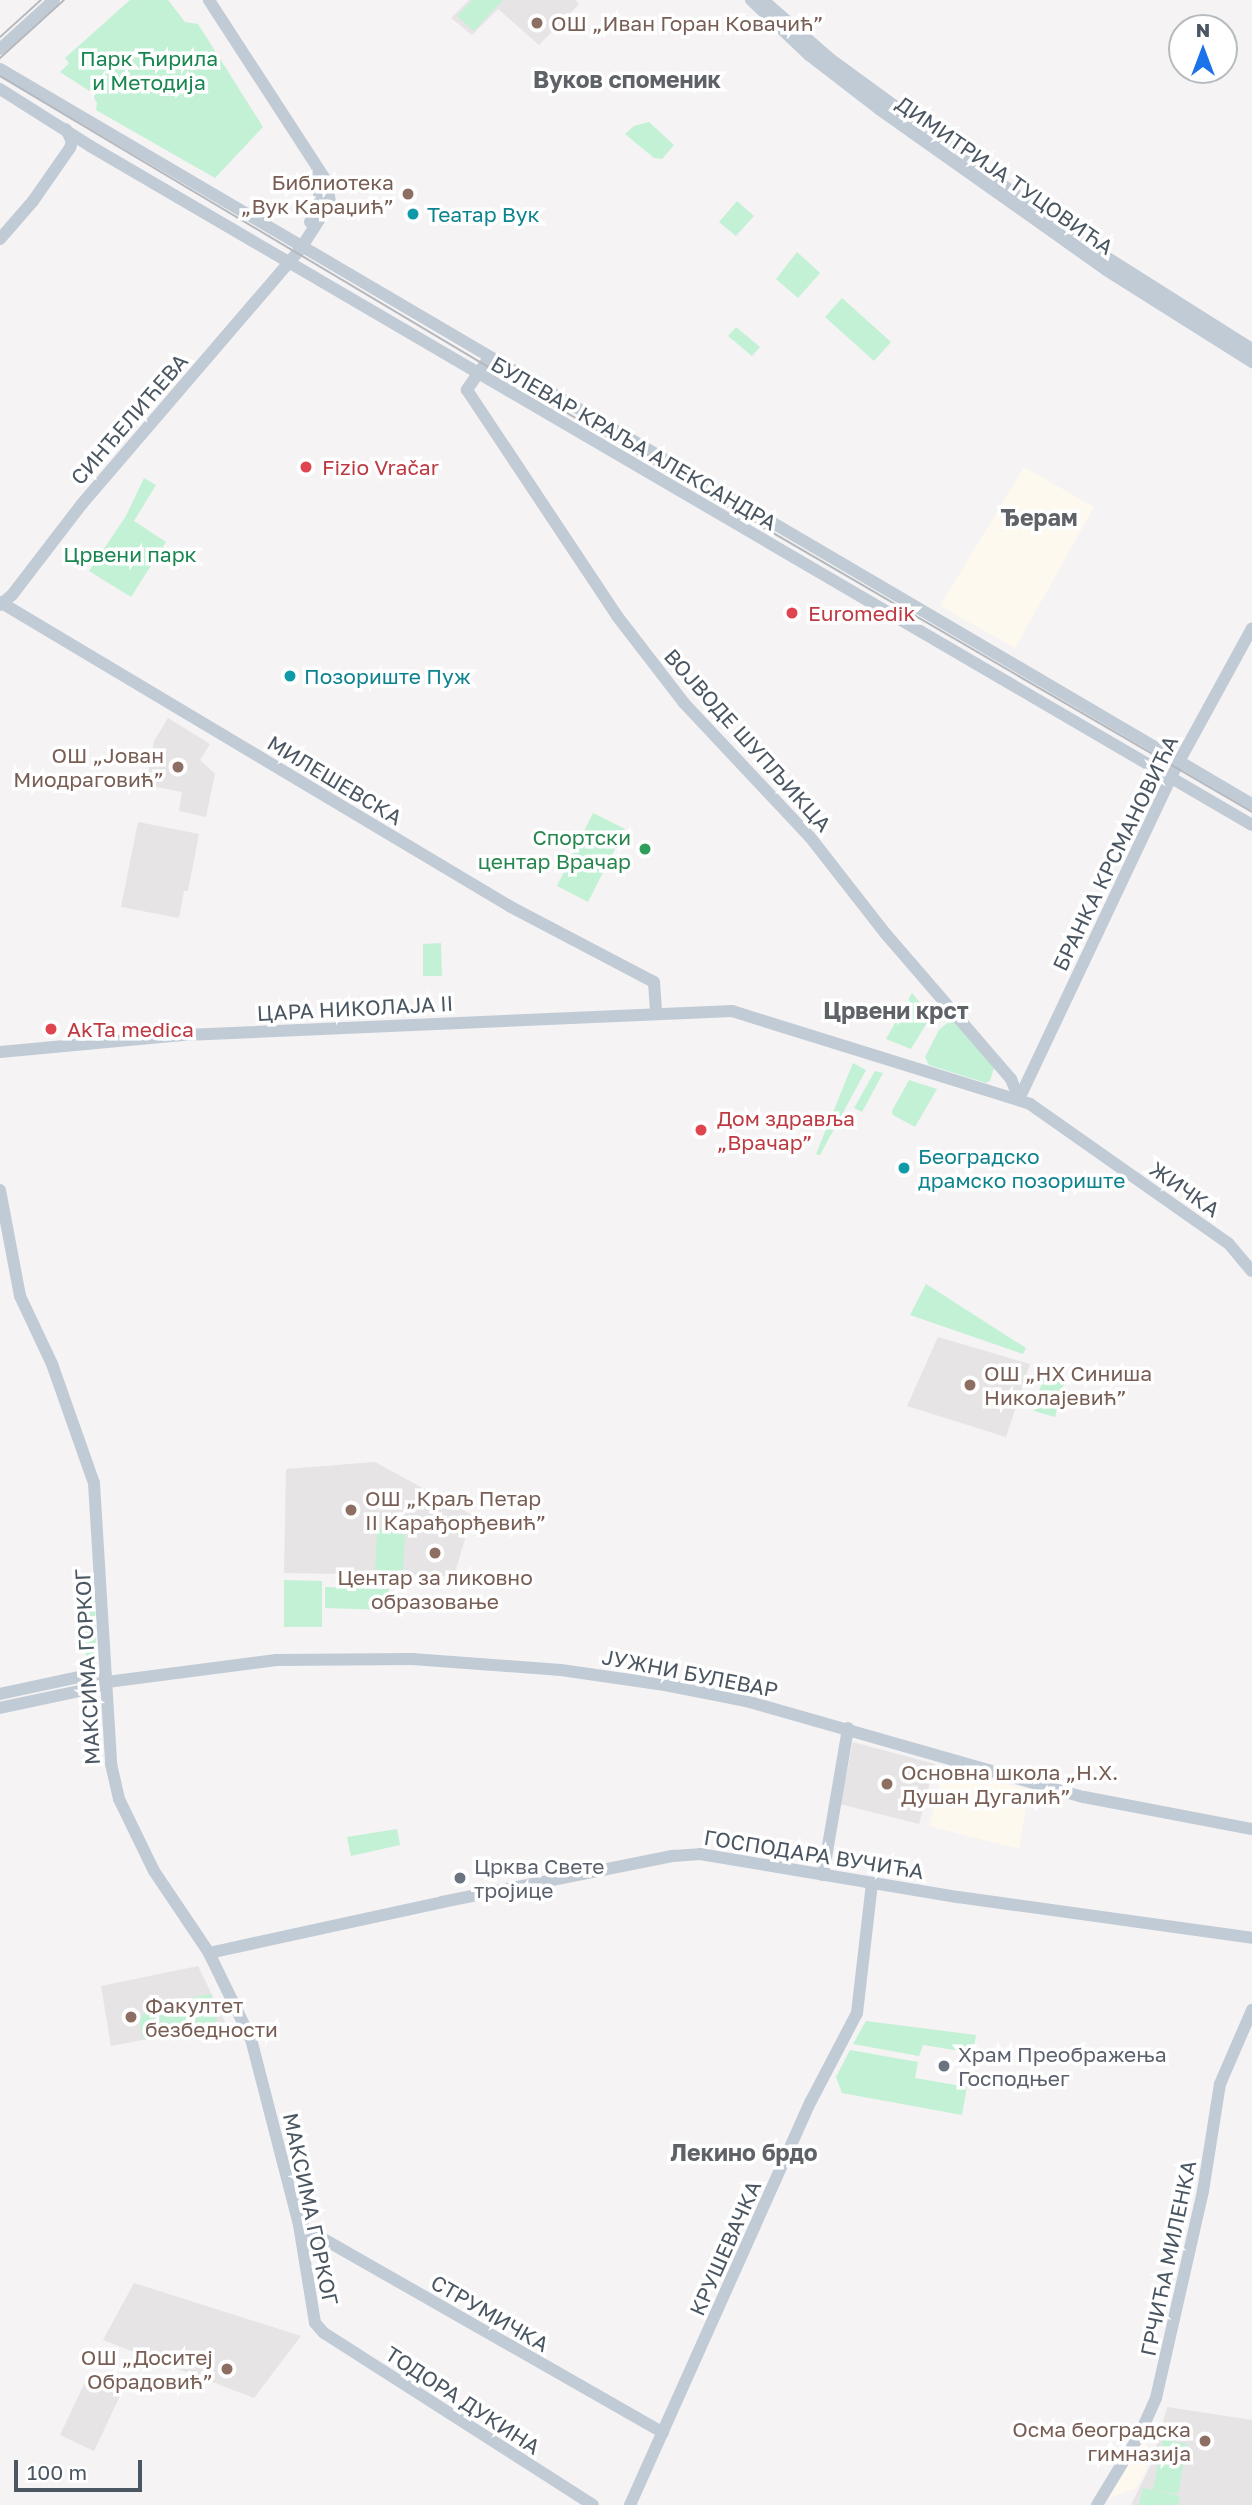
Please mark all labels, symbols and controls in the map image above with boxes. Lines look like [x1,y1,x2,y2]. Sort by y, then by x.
place label: ОШ „Иван Горан Ковачић” [551,10,823,36]
north arrow [1168,14,1238,84]
marker: ОШ „Иван Горан Ковачић” [529,15,545,31]
text: N [1196,18,1210,41]
park label: Парк Ћирила и Методија [80,45,218,95]
district label: Вуков споменик [533,65,721,93]
street label: ДИМИТРИЈА ТУЦОВИЋА [892,90,1118,260]
place label: Библиотека „Вук Караџић” [241,169,394,219]
marker: Библиотека „Вук Караџић” [400,186,416,202]
place label: Театар Вук [427,201,540,227]
marker: Театар Вук [405,206,421,222]
street label: СИНЂЕЛИЋЕВА [65,348,193,490]
street label: БУЛЕВАР КРАЉА АЛЕКСАНДРА [487,351,781,535]
place label: Fizio Vračar [322,454,439,480]
marker: Fizio Vračar [296,457,316,477]
district label: Ђерам [1000,503,1078,531]
park label: Црвени парк [63,541,197,567]
place label: Euromedik [808,600,915,626]
marker: Euromedik [782,603,802,623]
street label: ВОЈВОДЕ ШУПЉИКЦА [659,644,837,836]
place label: Позориште Пуж [304,663,471,689]
marker: Позориште Пуж [282,668,298,684]
street label: МИЛЕШЕВСКА [263,730,407,830]
street label: БРАНКА КРСМАНОВИЋА [1047,731,1183,975]
place label: ОШ „Јован Миодраговић” [13,742,164,792]
marker: ОШ „Јован Миодраговић” [170,759,186,775]
place label: Спортски центар Врачар [478,824,631,874]
marker: Спортски центар Врачар [637,841,653,857]
street label: ЦАРА НИКОЛАЈА II [256,990,454,1026]
district label: Црвени крст [823,996,969,1024]
place label: AkTa medica [67,1016,194,1042]
marker: AkTa medica [41,1019,61,1039]
place label: Дом здравља „Врачар” [717,1105,855,1155]
marker: Дом здравља „Врачар” [691,1120,711,1140]
place label: Београдско драмско позориште [918,1143,1125,1193]
street label: ЖИЧКА [1145,1156,1225,1222]
marker: Београдско драмско позориште [896,1160,912,1176]
place label: ОШ „НХ Синиша Николајевић” [984,1360,1152,1410]
marker: ОШ „НХ Синиша Николајевић” [962,1377,978,1393]
place label: ОШ „Краљ Петар II Карађорђевић” [365,1485,546,1535]
marker: ОШ „Краљ Петар II Карађорђевић” [343,1502,359,1518]
marker: Центар за ликовно образовање [427,1545,443,1561]
place label: Центар за ликовно образовање [337,1564,533,1614]
street label: МАКСИМА ГОРКОГ [69,1568,105,1766]
street label: ЈУЖНИ БУЛЕВАР [600,1644,780,1702]
place label: Основна школа „Н.Х. Душан Дугалић” [901,1759,1118,1809]
marker: Основна школа „Н.Х. Душан Дугалић” [879,1776,895,1792]
street label: ГОСПОДАРА ВУЧИЋА [702,1824,926,1884]
place label: Црква Свете тројице [474,1853,604,1903]
marker: Црква Свете тројице [452,1870,468,1886]
place label: Факултет безбедности [145,1992,278,2042]
marker: Факултет безбедности [123,2009,139,2025]
place label: Храм Преображења Господњег [958,2041,1167,2091]
marker: Храм Преображења Господњег [936,2058,952,2074]
street label: МАКСИМА ГОРКОГ [278,2110,344,2308]
district label: Лекино брдо [670,2138,818,2166]
street label: ГРЧИЋА МИЛЕНКА [1135,2158,1201,2358]
street label: КРУШЕВАЧКА [684,2177,766,2319]
street label: СТРУМИЧКА [427,2269,553,2357]
street label: ТОДОРА ДУКИНА [381,2341,545,2459]
place label: ОШ „Доситеј Обрадовић” [81,2344,213,2394]
marker: ОШ „Доситеј Обрадовић” [219,2361,235,2377]
place label: Осма београдска гимназија [1012,2416,1191,2466]
marker: Осма београдска гимназија [1197,2433,1213,2449]
scale bar [18,2446,145,2490]
text: 100 m [27,2459,87,2485]

